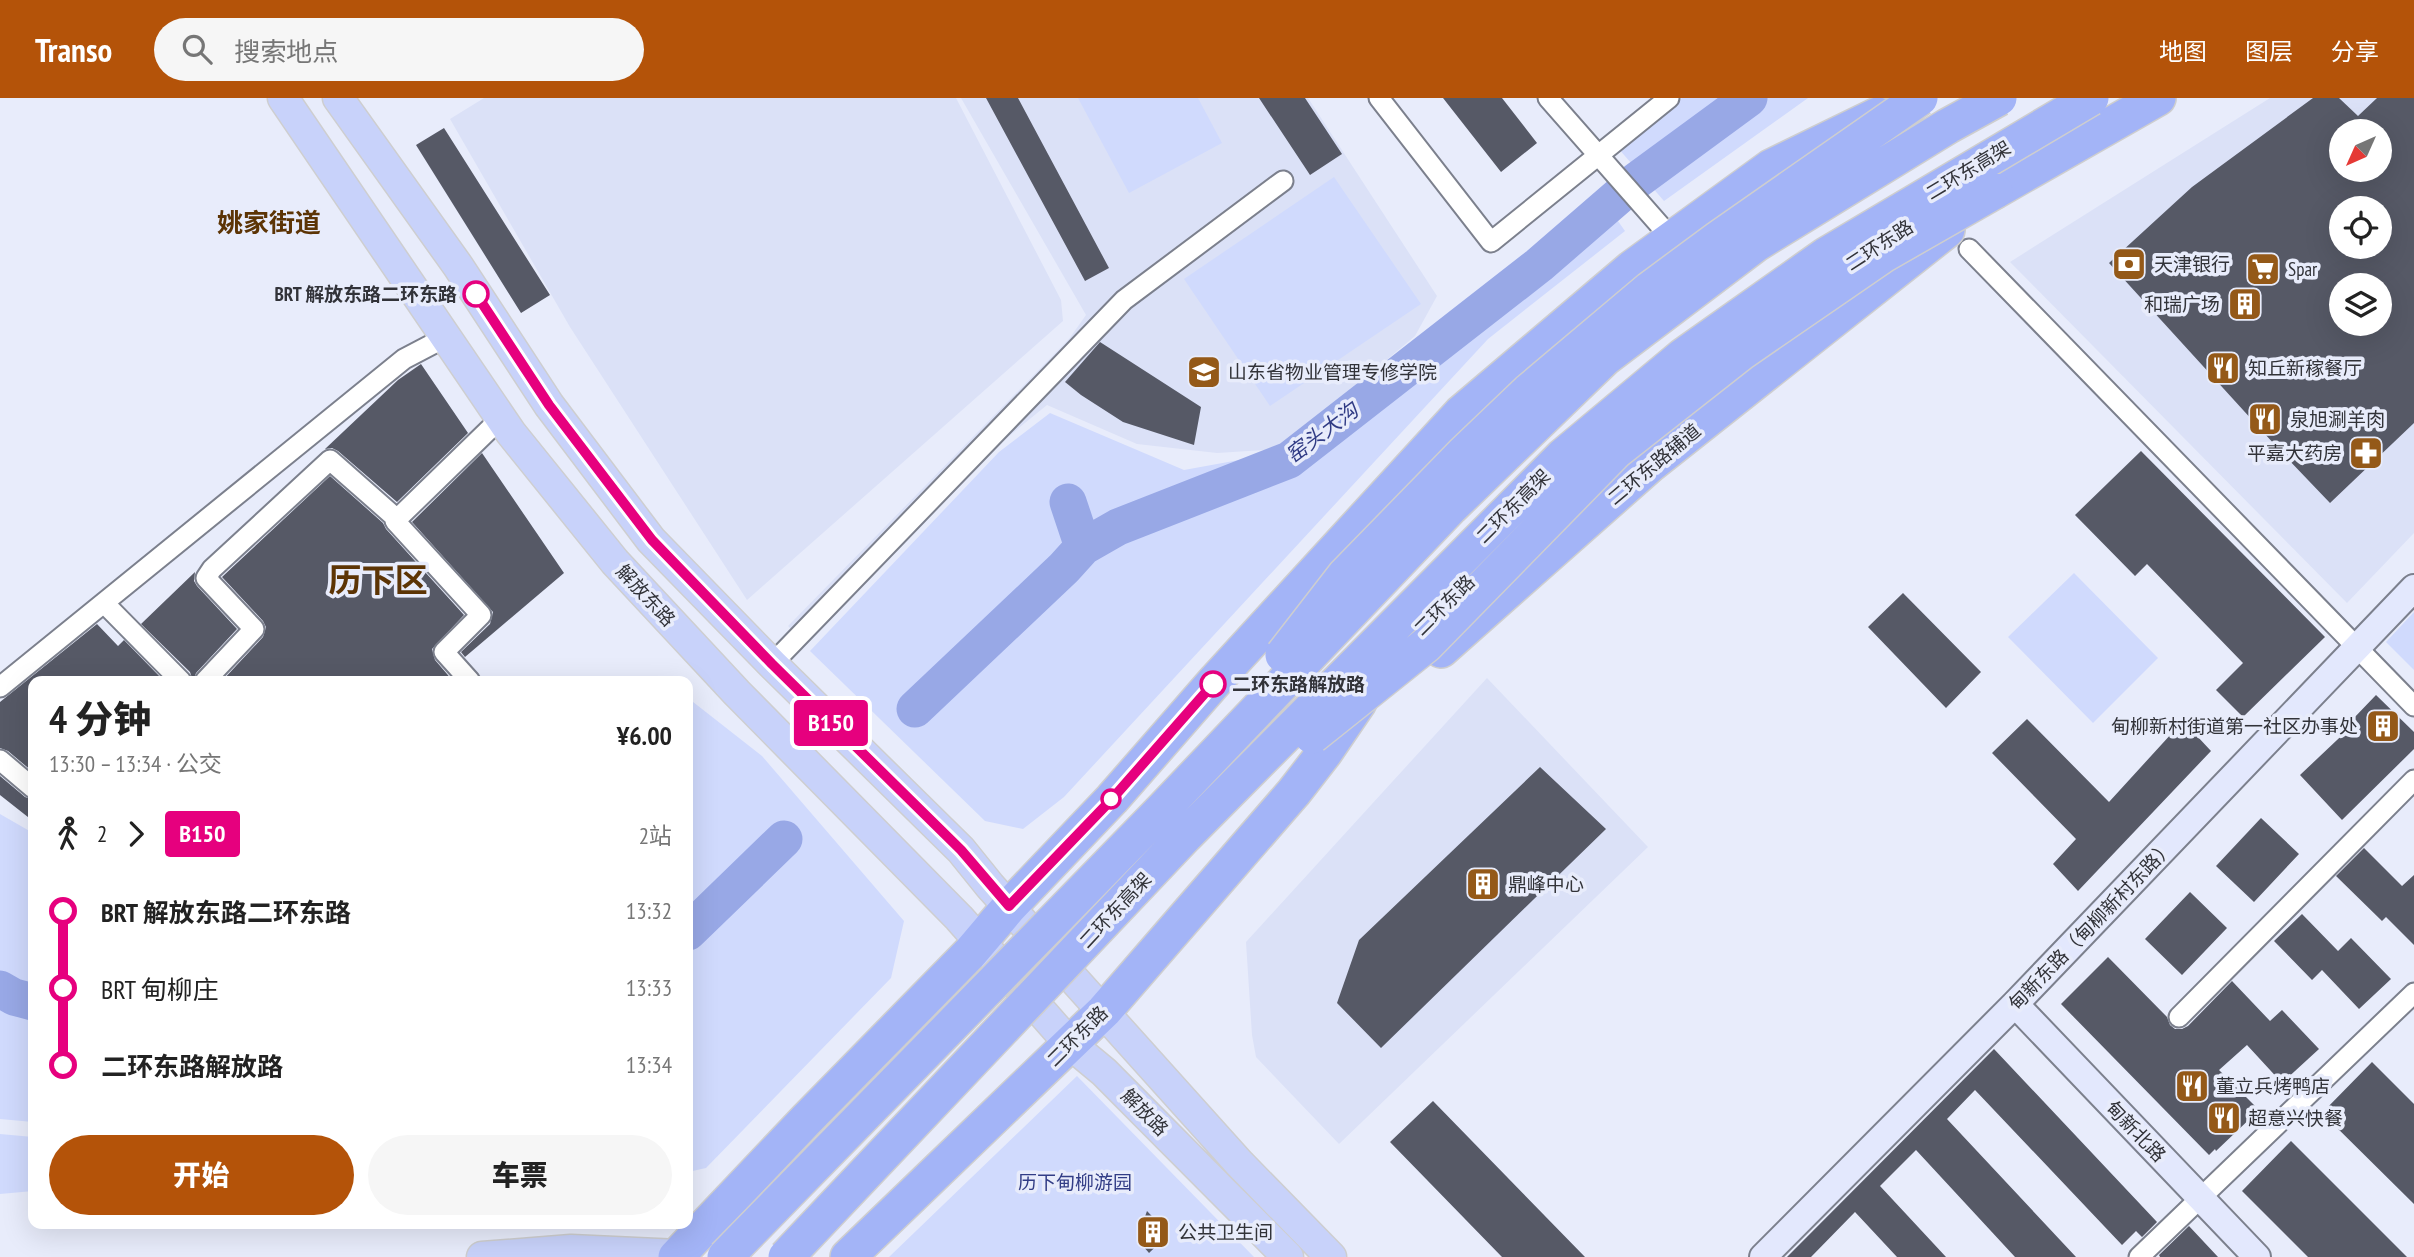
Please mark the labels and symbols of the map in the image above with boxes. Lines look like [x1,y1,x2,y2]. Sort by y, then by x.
north arrow [2329,119,2392,182]
street label: 二环东高架 [1921,135,2015,205]
district label: 姚家街道 [217,206,321,239]
street label: 二环东路 [1841,214,1917,276]
bank icon: 天津银行 [2110,245,2148,283]
supermarket icon: Spar [2244,250,2282,288]
place label: 天津银行 [2154,252,2230,276]
place label: Spar [2288,257,2318,281]
marker: BRT 解放东路二环东路 [463,281,489,307]
place label: BRT 解放东路二环东路 [275,282,457,306]
building icon: 和瑞广场 [2226,285,2264,323]
place label: 和瑞广场 [2144,292,2220,316]
restaurant icon: 知丘新稼餐厅 [2204,349,2242,387]
school or university icon: 山东省物业管理专修学院 [1185,353,1223,391]
place label: 知丘新稼餐厅 [2248,356,2362,380]
place label: 山东省物业管理专修学院 [1228,360,1437,384]
water label: 窑头大沟 [1280,395,1365,469]
restaurant icon: 泉旭涮羊肉 [2246,400,2284,438]
place label: 泉旭涮羊肉 [2290,407,2385,431]
street label: 二环东路辅道 [1603,418,1705,510]
pharmacy icon: 平嘉大药房 [2347,434,2385,472]
place label: 平嘉大药房 [2247,441,2342,465]
street label: 二环东高架 [1471,464,1555,548]
district label: 历下区 [329,558,428,601]
street label: 解放东路 [611,559,681,631]
street label: 二环东路 [1409,570,1479,640]
marker: 二环东路解放路 [1200,671,1226,697]
place label: 二环东路解放路 [1232,672,1365,696]
line badge: B150 [782,700,880,746]
building icon: 甸柳新村街道第一社区办事处 [2364,707,2402,745]
place label: 甸柳新村街道第一社区办事处 [2111,714,2358,738]
unlabelled marker [1101,789,1121,809]
street label: 甸新东路（甸柳新村东路） [2003,835,2179,1015]
building icon: 鼎峰中心 [1464,865,1502,903]
street label: 二环东高架 [1074,867,1156,953]
place label: 鼎峰中心 [1508,872,1584,896]
street label: 二环东路 [1042,1001,1112,1071]
restaurant icon: 董立兵烤鸭店 [2173,1067,2211,1105]
place label: 董立兵烤鸭店 [2216,1074,2330,1098]
street label: 解放路 [1116,1083,1174,1141]
street label: 甸新北路 [2101,1095,2171,1167]
restaurant icon: 超意兴快餐 [2205,1099,2243,1137]
place label: 超意兴快餐 [2248,1106,2343,1130]
park label: 历下甸柳游园 [1018,1170,1132,1194]
building icon: 公共卫生间 [1134,1213,1172,1251]
place label: 公共卫生间 [1178,1220,1273,1244]

